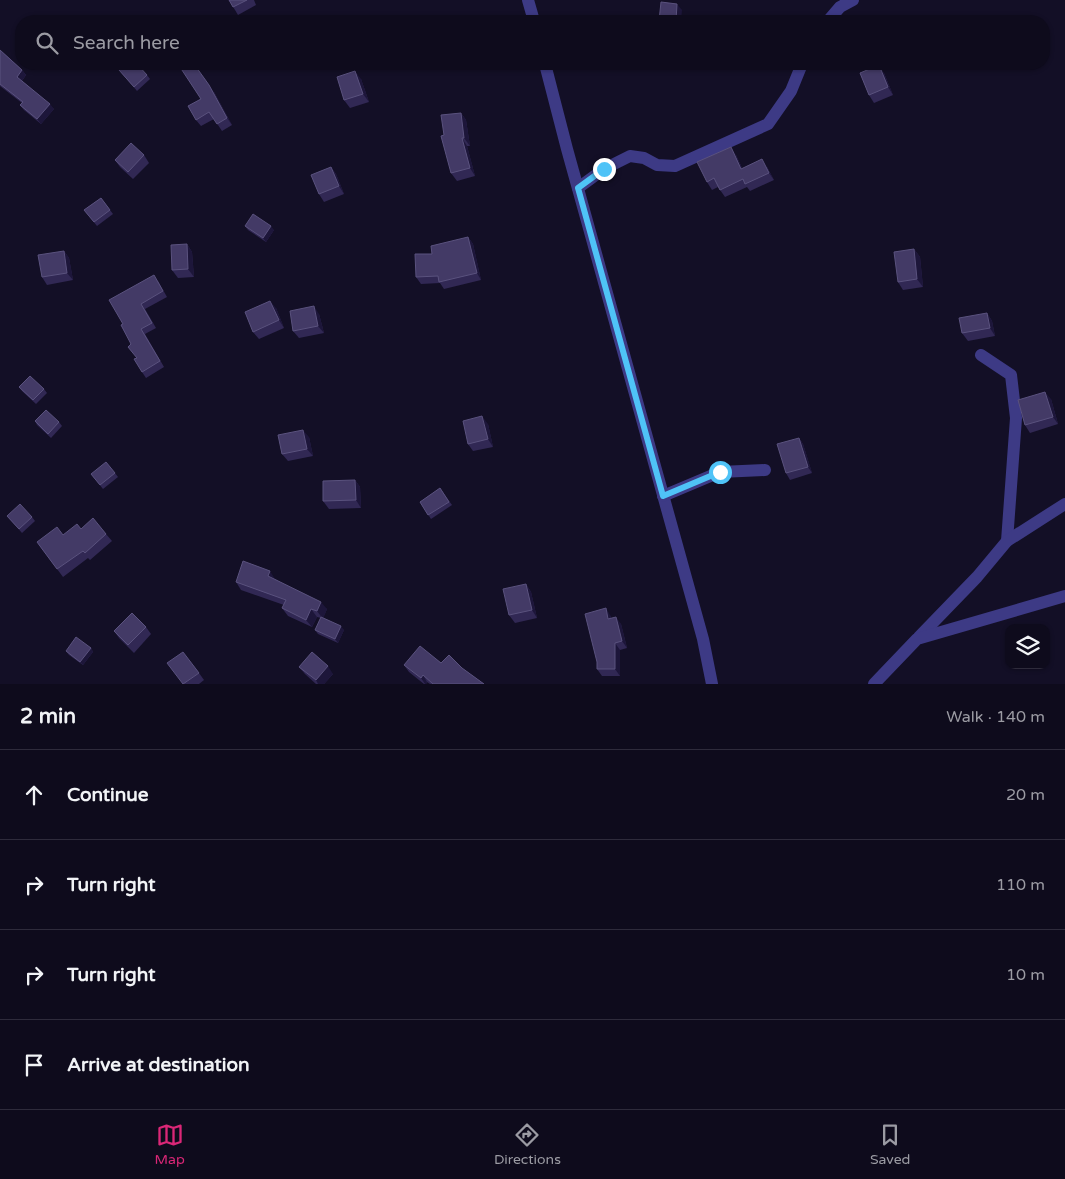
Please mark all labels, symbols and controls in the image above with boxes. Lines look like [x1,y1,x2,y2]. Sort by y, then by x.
search box [15,15,1050,70]
icon: search [33,29,61,57]
text: Search here [73,32,180,54]
route end [593,158,616,181]
route start [709,461,732,484]
map controls [1005,624,1050,669]
button: layers [1005,624,1050,669]
text: 2 min [20,704,76,729]
text: Walk · 140 m [946,707,1045,727]
icon: ahead [20,781,48,809]
text: Continue [67,784,149,806]
text: 20 m [1006,785,1045,805]
icon: right [20,871,48,899]
text: Turn right [67,874,155,896]
text: 110 m [996,875,1045,895]
icon: right [20,961,48,989]
text: Turn right [67,964,155,986]
text: 10 m [1006,965,1045,985]
icon: arrive [20,1051,48,1079]
text: Arrive at destination [67,1054,250,1076]
tab: Map [155,1121,185,1168]
tab: Directions [494,1121,561,1168]
tab: Saved [870,1121,910,1168]

